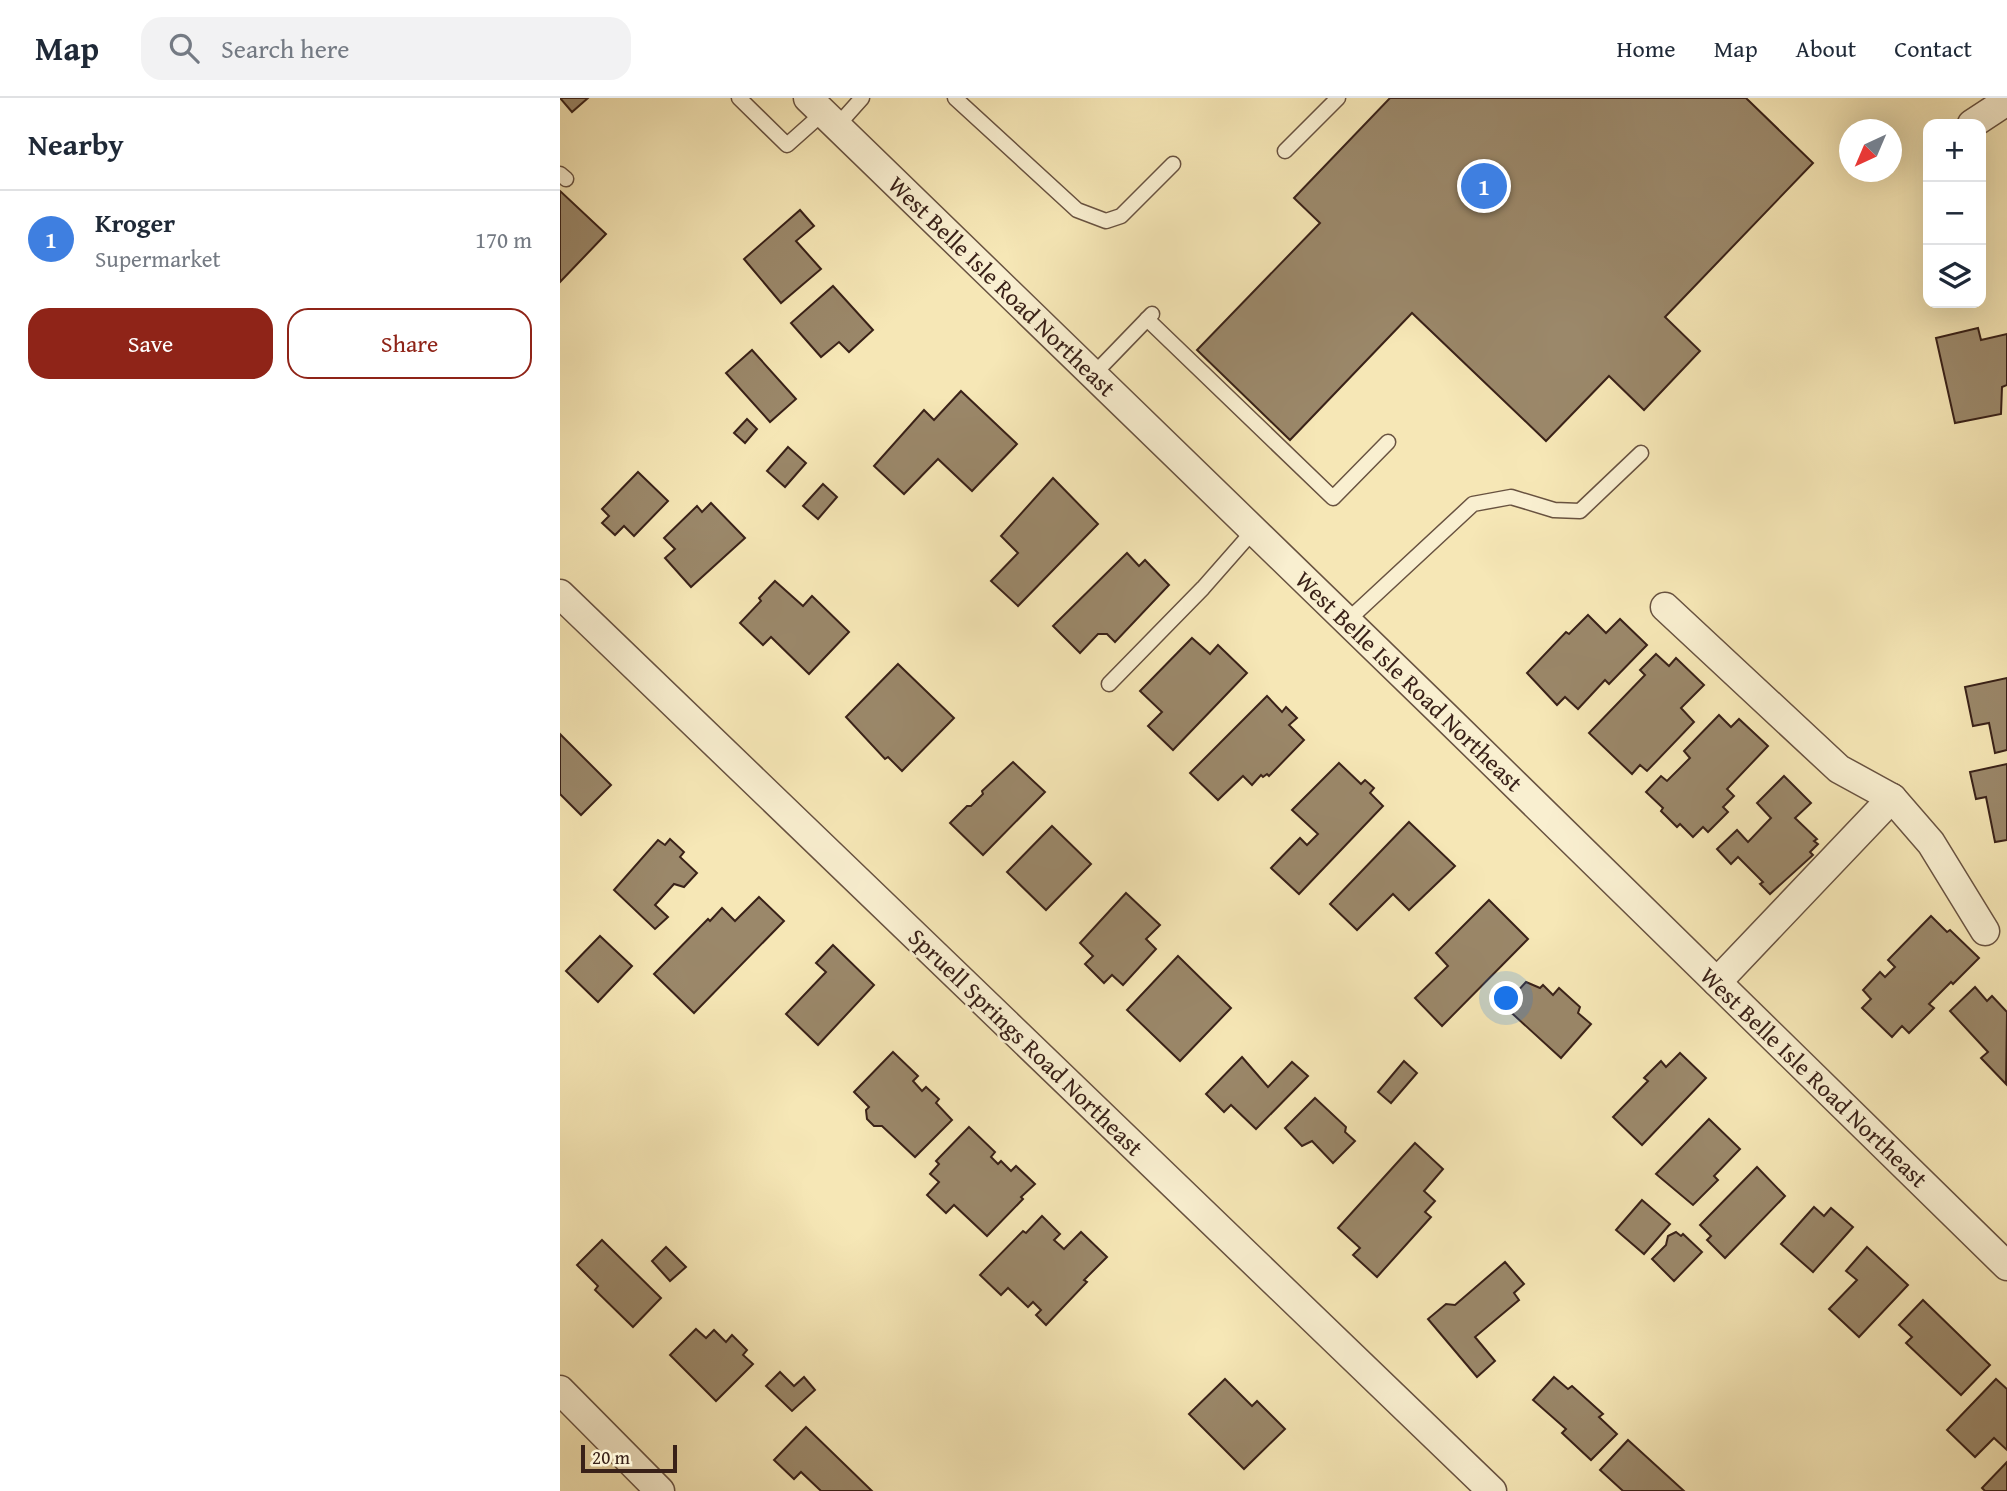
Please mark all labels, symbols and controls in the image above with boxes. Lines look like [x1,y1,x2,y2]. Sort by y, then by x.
search box [141,17,631,80]
text: Map [35,24,99,72]
icon: search [165,29,203,67]
text: Search here [221,29,349,68]
text: Home [1617,31,1676,66]
text: Map [1714,31,1758,66]
text: About [1796,31,1856,66]
text: Contact [1894,31,1972,66]
north arrow [1839,119,1902,182]
map controls [1923,119,1986,308]
button: + [1923,119,1986,182]
text: Nearby [28,122,124,166]
pin: 1 [1461,160,1507,212]
street label: West Belle Isle Road Northeast [880,167,1124,405]
button: − [1923,182,1986,245]
text: Kroger [95,203,175,242]
text: 1 [45,223,57,256]
text: 170 m [475,223,532,256]
text: Supermarket [95,242,221,275]
button: layers [1923,245,1986,308]
button: Save [28,308,273,379]
button: Share [287,308,532,379]
street label: West Belle Isle Road Northeast [1287,562,1531,800]
street label: Spruell Springs Road Northeast [901,920,1152,1164]
street label: West Belle Isle Road Northeast [1692,958,1936,1196]
your location [1489,981,1523,1015]
scale bar [581,1442,677,1474]
text: 20 m [592,1443,630,1471]

